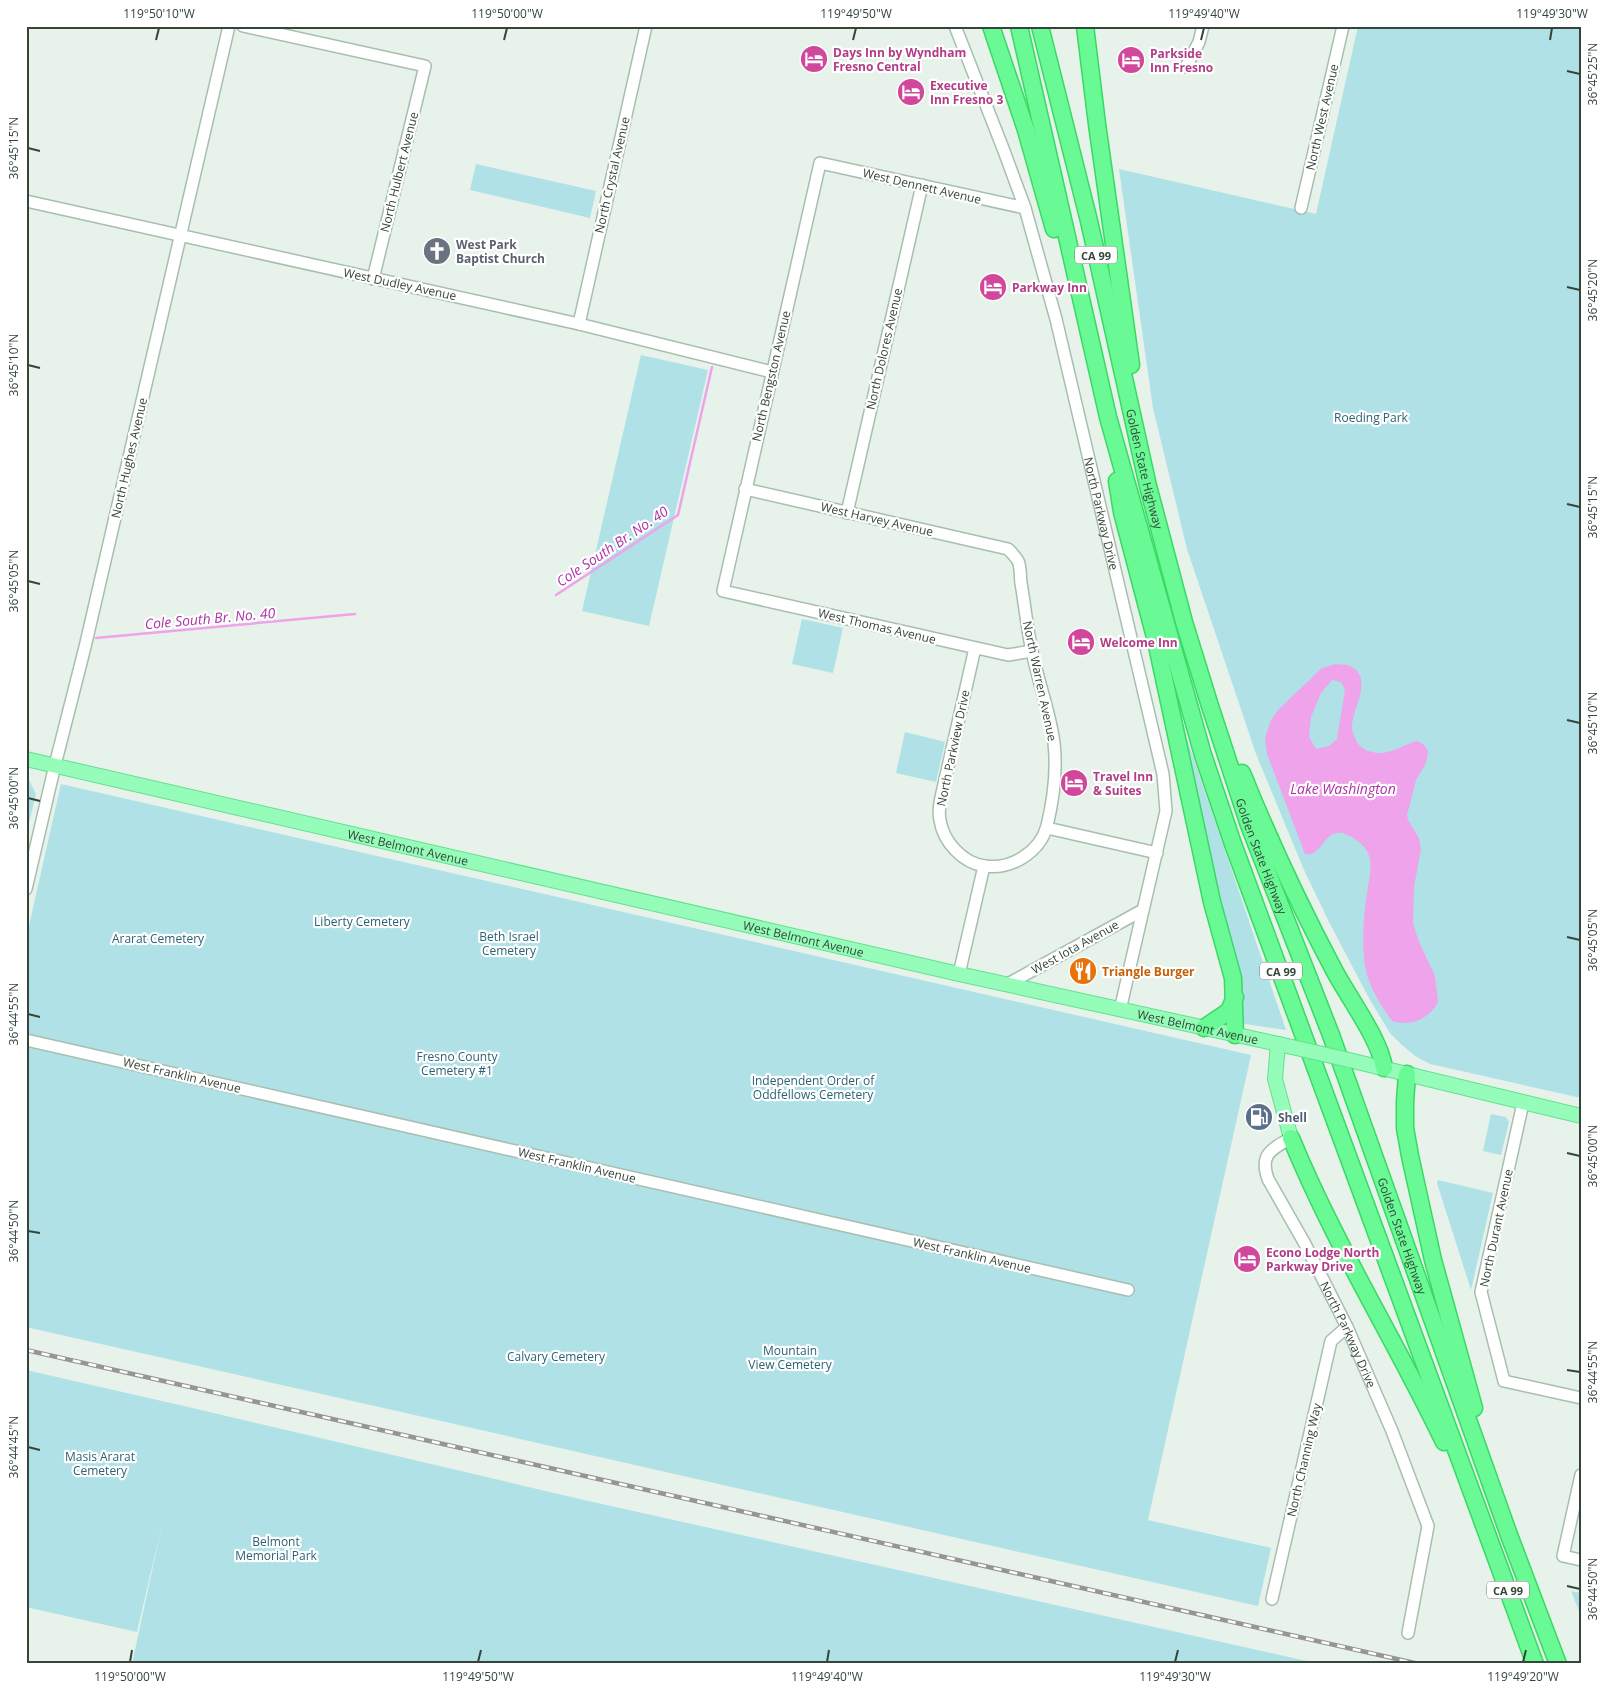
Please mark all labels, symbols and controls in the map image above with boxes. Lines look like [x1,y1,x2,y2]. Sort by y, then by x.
text: 119°50'10"W [123,5,195,22]
text: 119°50'00"W [471,5,543,22]
text: 119°49'50"W [820,5,892,22]
text: 119°49'40"W [1168,5,1240,22]
text: 119°49'30"W [1516,5,1588,22]
text: 36°45'25"N [1584,43,1601,105]
hotel icon: Days Inn by Wyndham Fresno Central [799,44,829,74]
place label: Days Inn by Wyndham Fresno Central [833,44,966,75]
hotel icon: Parkside Inn Fresno [1116,45,1146,75]
place label: Parkside Inn Fresno [1150,45,1213,76]
street label: North West Avenue [1302,62,1343,172]
hotel icon: Executive Inn Fresno 3 [896,77,926,107]
place label: Executive Inn Fresno 3 [930,77,1003,108]
street label: North Hulbert Avenue [376,110,422,234]
street label: North Crystal Avenue [590,115,634,235]
text: 36°45'15"N [5,117,22,179]
street label: West Dennett Avenue [861,164,983,208]
church icon: West Park Baptist Church [422,236,452,266]
place label: West Park Baptist Church [456,236,545,267]
road number: CA 99 [1075,246,1117,264]
text: 36°45'20"N [1584,259,1601,321]
street label: West Dudley Avenue [342,264,458,304]
hotel icon: Parkway Inn [978,272,1008,302]
place label: Parkway Inn [1012,279,1087,296]
street label: North Dolores Avenue [862,286,906,411]
street label: North Bengston Avenue [748,309,794,443]
text: 36°45'10"N [5,334,22,396]
street label: North Hughes Avenue [107,396,151,520]
street label: Golden State Highway [1123,407,1168,532]
park label: Roeding Park [1334,409,1409,426]
street label: North Parkway Drive [1080,455,1123,572]
text: 36°45'15"N [1584,476,1601,538]
street label: West Harvey Avenue [819,498,935,540]
water label: Cole South Br. No. 40 [552,501,672,590]
text: 36°45'05"N [5,550,22,612]
water label: Cole South Br. No. 40 [144,603,276,633]
street label: West Thomas Avenue [816,604,938,648]
street label: North Warren Avenue [1019,619,1061,743]
hotel icon: Welcome Inn [1066,627,1096,657]
place label: Welcome Inn [1100,634,1178,651]
street label: North Parkview Drive [932,688,974,808]
text: 36°45'10"N [1584,692,1601,754]
text: 36°45'00"N [5,767,22,829]
hotel icon: Travel Inn & Suites [1059,768,1089,798]
place label: Travel Inn & Suites [1093,768,1153,799]
water label: Lake Washington [1290,779,1396,798]
street label: Golden State Highway [1232,796,1292,918]
street label: West Belmont Avenue [346,825,470,869]
text: 36°45'05"N [1584,909,1601,971]
park label: Liberty Cemetery [314,913,411,930]
street label: West Belmont Avenue [742,916,866,960]
street label: West Iota Avenue [1028,916,1122,978]
park label: Beth Israel Cemetery [479,928,539,959]
park label: Ararat Cemetery [112,930,205,947]
restaurant icon: Triangle Burger [1068,956,1098,986]
road number: CA 99 [1260,962,1302,979]
place label: Triangle Burger [1102,963,1195,980]
text: 36°44'55"N [5,983,22,1045]
street label: West Belmont Avenue [1136,1005,1260,1048]
park label: Fresno County Cemetery #1 [416,1048,499,1079]
street label: West Franklin Avenue [121,1053,243,1097]
park label: Independent Order of Oddfellows Cemetery [752,1072,875,1103]
fuel station icon: Shell [1244,1102,1274,1132]
place label: Shell [1278,1109,1307,1126]
text: 36°45'00"N [1584,1125,1601,1187]
street label: West Franklin Avenue [516,1143,638,1187]
street label: North Durant Avenue [1475,1167,1517,1289]
street label: Golden State Highway [1374,1175,1431,1298]
text: 36°44'50"N [5,1200,22,1262]
street label: West Franklin Avenue [911,1233,1033,1277]
hotel icon: Econo Lodge North Parkway Drive [1232,1244,1262,1274]
place label: Econo Lodge North Parkway Drive [1266,1244,1379,1275]
street label: North Parkway Drive [1317,1278,1381,1390]
text: 36°44'55"N [1584,1341,1601,1403]
park label: Mountain View Cemetery [748,1342,833,1373]
park label: Calvary Cemetery [507,1348,606,1365]
street label: North Channing Way [1283,1401,1326,1518]
text: 36°44'45"N [5,1416,22,1478]
park label: Masis Ararat Cemetery [65,1448,135,1479]
park label: Belmont Memorial Park [235,1533,318,1564]
text: 36°44'50"N [1584,1558,1601,1620]
road number: CA 99 [1487,1582,1529,1598]
text: 119°50'00"W [94,1668,166,1685]
text: 119°49'50"W [442,1668,514,1685]
text: 119°49'40"W [791,1668,863,1685]
text: 119°49'30"W [1139,1668,1211,1685]
text: 119°49'20"W [1487,1668,1559,1685]

